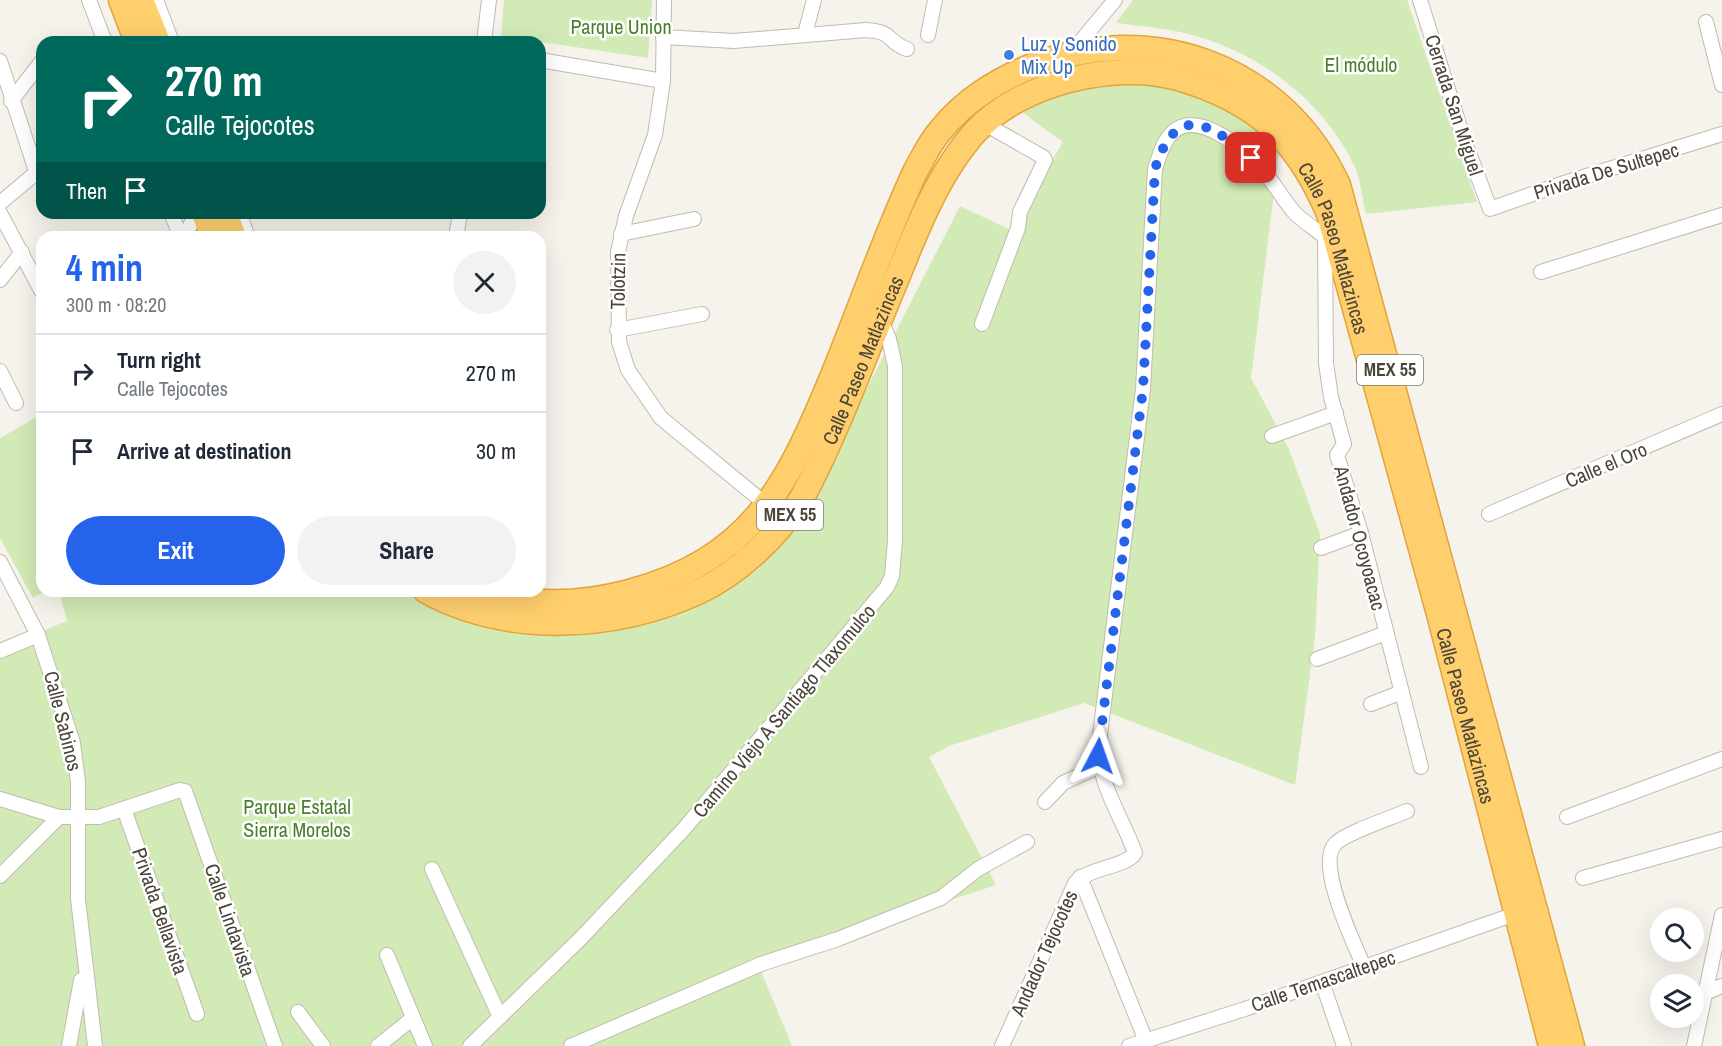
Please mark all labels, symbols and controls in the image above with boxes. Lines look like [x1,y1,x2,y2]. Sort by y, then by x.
park label: Parque Union [570,13,672,40]
place label: Luz y Sonido Mix Up [1021,30,1117,80]
street label: Cerrada San Miguel [1419,31,1490,179]
marker: Luz y Sonido Mix Up [1002,48,1016,62]
park label: El módulo [1325,51,1397,78]
text: 270 m [165,53,263,109]
icon: right [66,60,144,138]
text: Calle Tejocotes [165,107,315,143]
pin [1225,132,1276,183]
street label: Privada De Sultepec [1530,136,1682,205]
icon: arrive [1234,141,1267,174]
street label: Calle Paseo Matlazincas [1292,157,1375,337]
icon: arrive [119,174,152,207]
text: Then [66,176,107,206]
text: 4 min [66,244,143,292]
button: close [453,251,516,314]
street label: Tolotzin [604,252,631,309]
street label: Calle Paseo Matlazincas [816,271,909,449]
text: 300 m · 08:20 [66,291,166,318]
text: Turn right [117,345,201,375]
road number: MEX 55 [1357,355,1423,385]
icon: right [66,357,99,390]
text: 270 m [466,358,516,388]
text: Calle Tejocotes [117,375,228,402]
icon: arrive [66,435,99,468]
street label: Calle el Oro [1561,435,1651,494]
text: Arrive at destination [117,436,291,466]
text: 30 m [476,436,516,466]
street label: Andador Ocoyoacac [1328,462,1393,613]
road number: MEX 55 [757,500,823,530]
button: Exit [66,516,285,585]
button: Share [297,516,516,585]
street label: Camino Viejo A Santiago Tlaxomulco [686,598,881,823]
street label: Calle Paseo Matlazincas [1430,625,1502,806]
street label: Calle Sabinos [38,668,89,774]
position arrow [1066,724,1130,788]
park label: Parque Estatal Sierra Morelos [243,793,351,843]
street label: Privada Bellavista [126,844,195,978]
street label: Calle Lindavista [199,860,262,980]
street label: Andador Tejocotes [1003,885,1083,1021]
map controls [1650,908,1704,1028]
button: search [1650,908,1704,962]
street label: Calle Temascaltepec [1247,943,1399,1018]
button: layers [1650,974,1704,1028]

